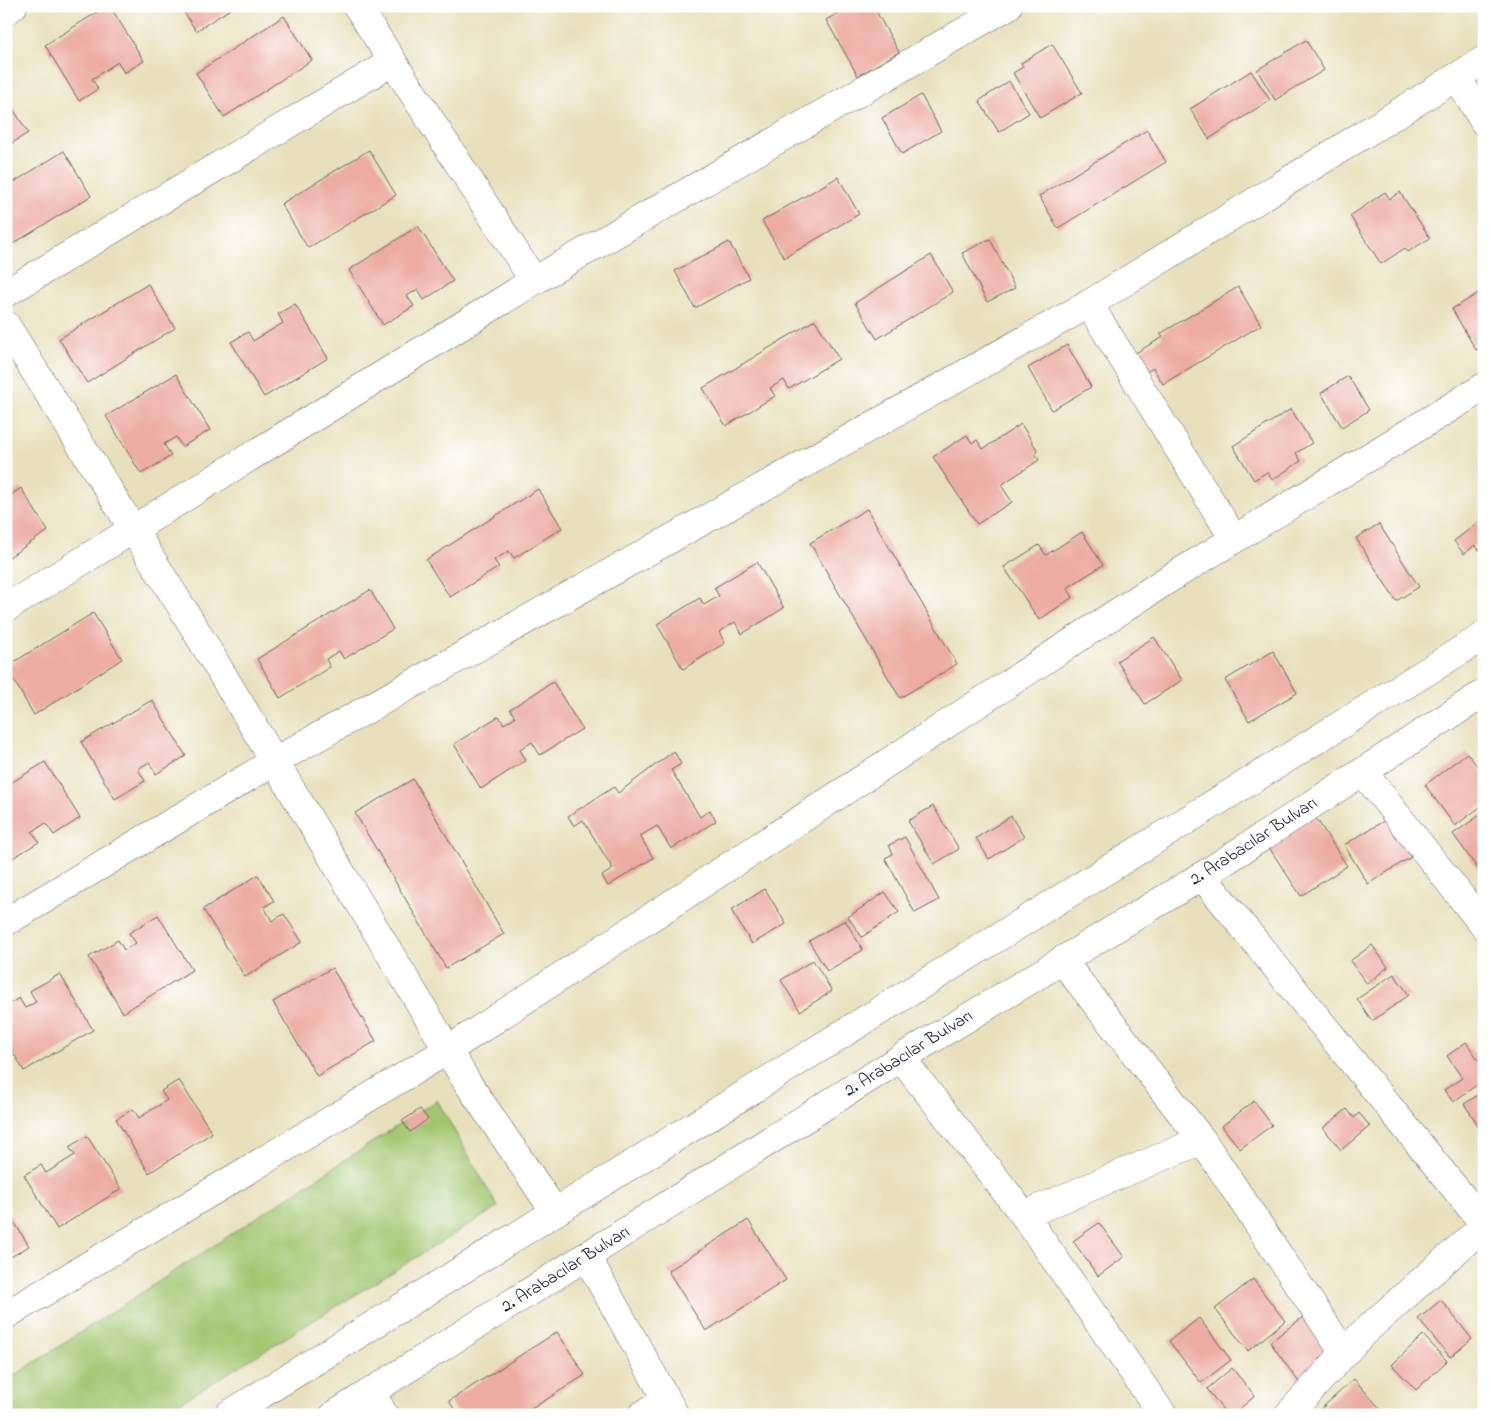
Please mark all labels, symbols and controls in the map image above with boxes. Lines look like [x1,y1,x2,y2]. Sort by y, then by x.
street label: 2. Arabacılar Bulvarı [1185,791,1323,893]
street label: 2. Arabacılar Bulvarı [840,1004,978,1104]
street label: 2. Arabacılar Bulvarı [497,1220,635,1320]

